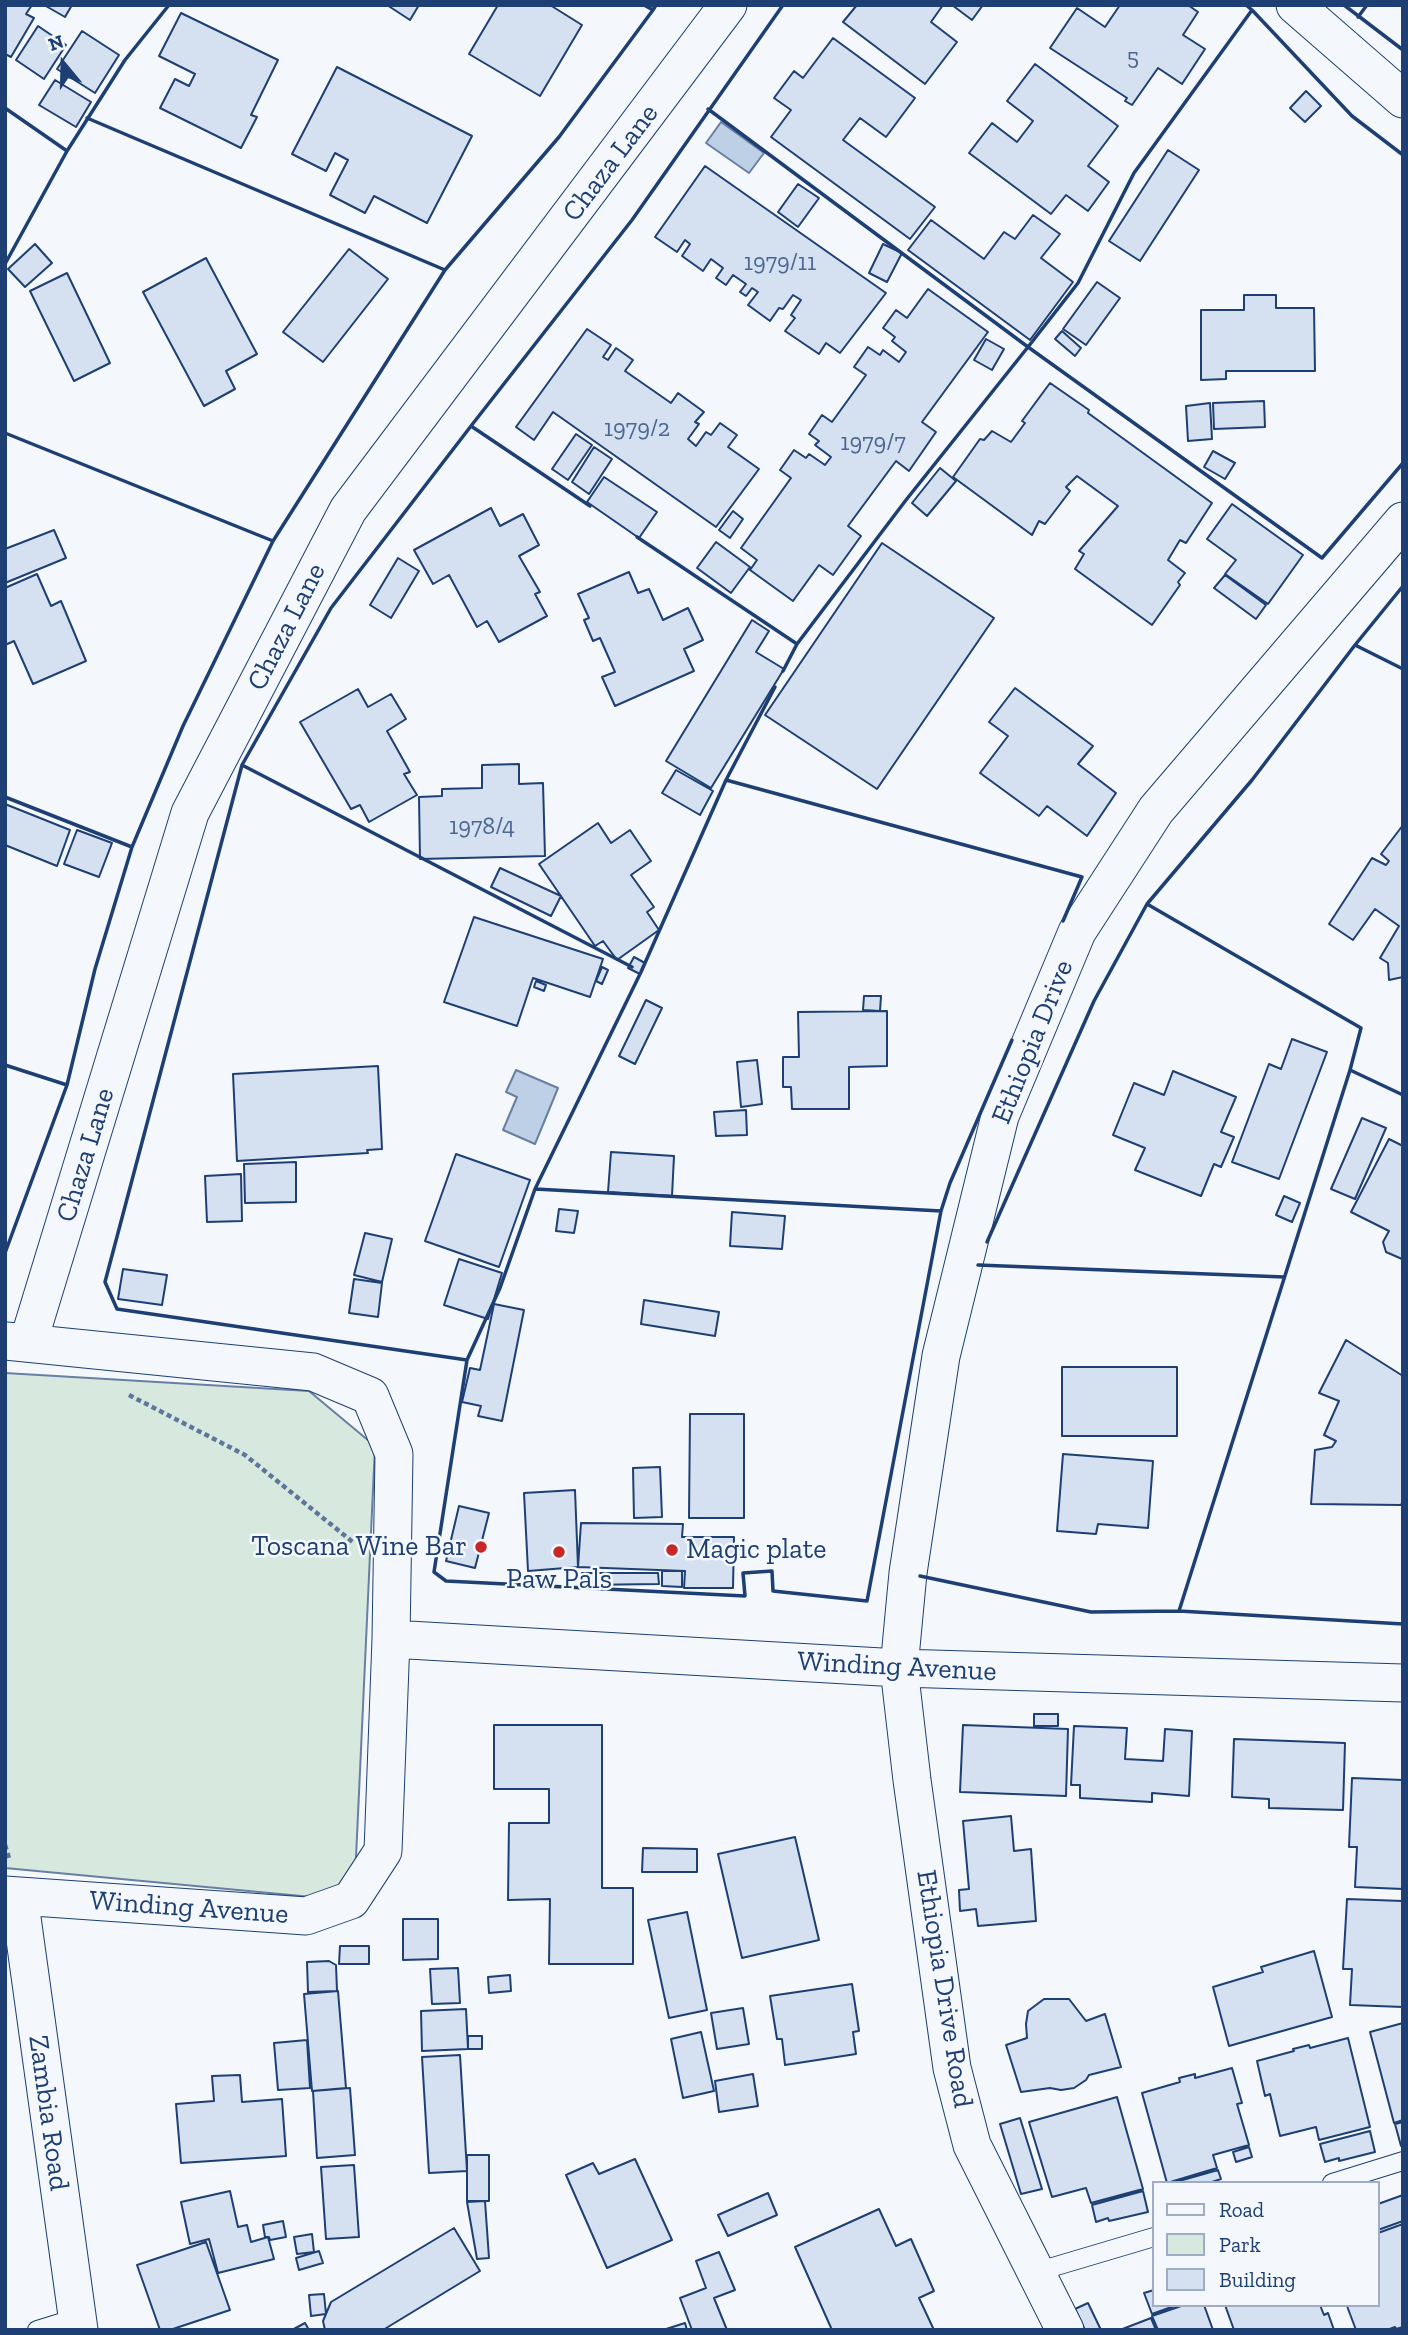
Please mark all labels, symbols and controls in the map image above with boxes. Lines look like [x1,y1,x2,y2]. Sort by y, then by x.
north arrow [28,28,98,98]
text: N [45,29,67,56]
house number: 5 [1127,44,1139,72]
street label: Chaza Lane [556,98,666,228]
house number: 1979/11 [744,249,816,277]
house number: 1979/2 [604,415,670,443]
house number: 1979/7 [840,429,906,457]
street label: Chaza Lane [241,558,333,696]
house number: 1978/4 [449,813,515,841]
street label: Ethiopia Drive [985,955,1081,1129]
street label: Chaza Lane [50,1084,122,1226]
place label: Toscana Wine Bar [251,1530,467,1564]
place label: Magic plate [686,1533,826,1567]
marker: Toscana Wine Bar [473,1539,489,1555]
marker: Magic plate [664,1542,680,1558]
marker: Paw Pals [551,1544,567,1560]
place label: Paw Pals [506,1563,612,1597]
street label: Winding Avenue [797,1645,997,1689]
street label: Ethiopia Drive Road [909,1868,979,2110]
street label: Winding Avenue [88,1884,290,1932]
street label: Zambia Road [20,2033,76,2193]
legend [1152,2181,1380,2307]
text: Road [1219,2197,1264,2222]
text: Park [1219,2232,1261,2257]
text: Building [1219,2267,1296,2292]

